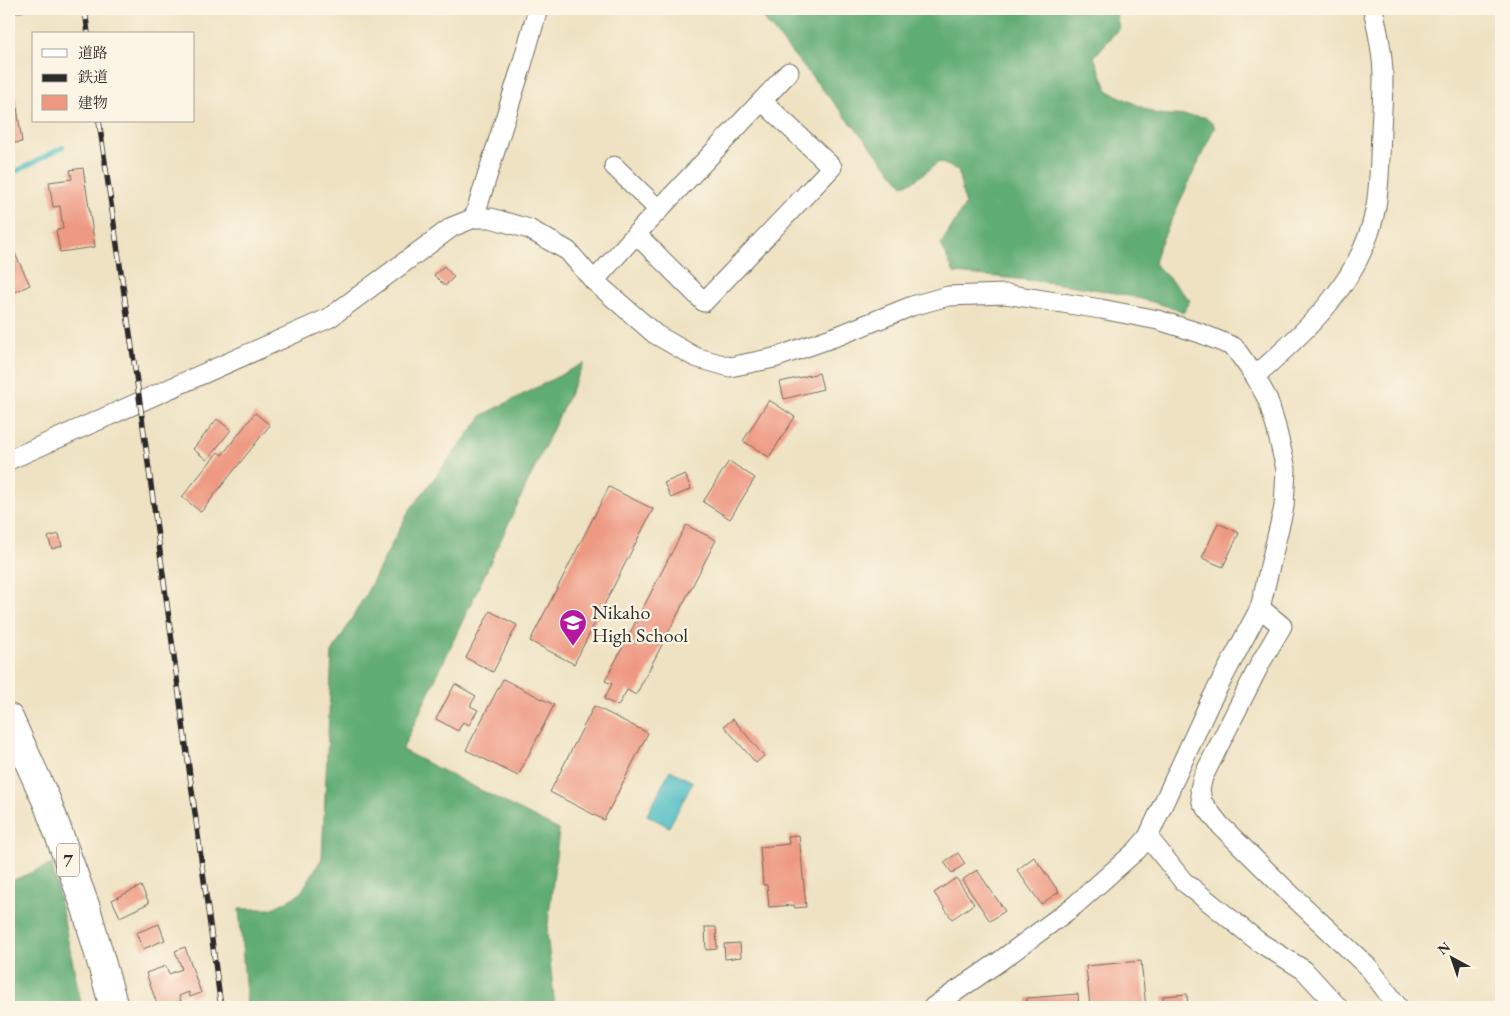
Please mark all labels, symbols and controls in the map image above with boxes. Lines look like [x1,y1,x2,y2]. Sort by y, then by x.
legend [32,32,195,122]
text: 道路 [78,43,108,62]
text: 鉄道 [78,67,108,86]
text: 建物 [78,93,108,112]
place label: Nikaho High School [592,599,688,648]
school or university icon: Nikaho High School [558,608,588,647]
road number: 7 [57,844,79,876]
north arrow [1428,934,1478,984]
text: N [1434,937,1454,959]

